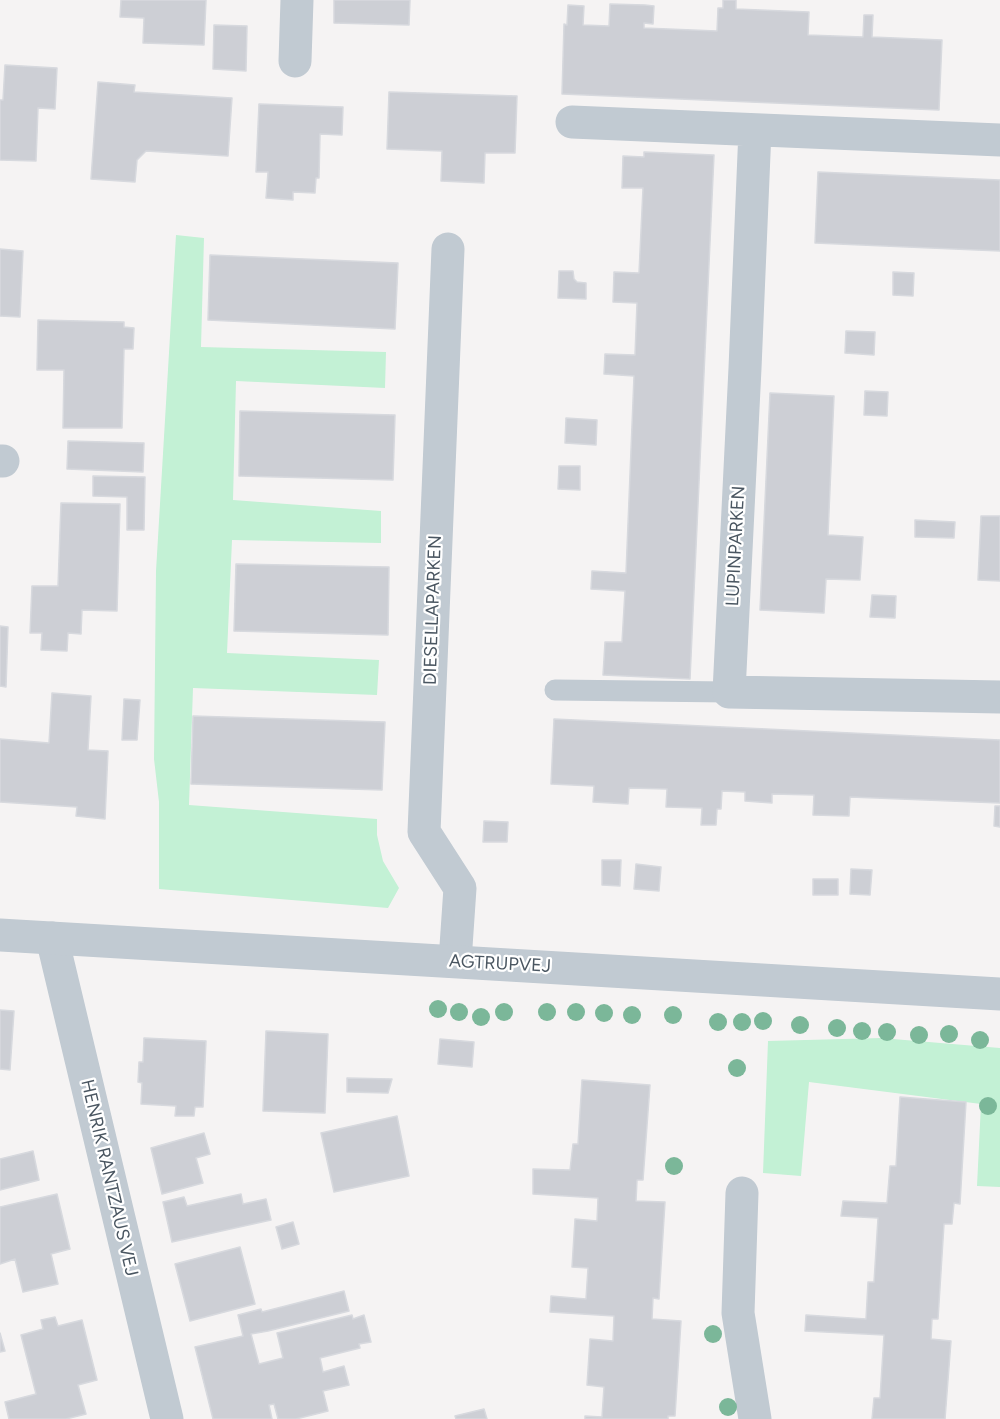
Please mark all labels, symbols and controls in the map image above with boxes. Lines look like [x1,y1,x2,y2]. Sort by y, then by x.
street label: LUPINPARKEN [722,485,750,607]
street label: DIESELLAPARKEN [420,535,446,685]
street label: AGTRUPVEJ [448,951,552,977]
street label: HENRIK RANTZAUS VEJ [76,1077,142,1279]

